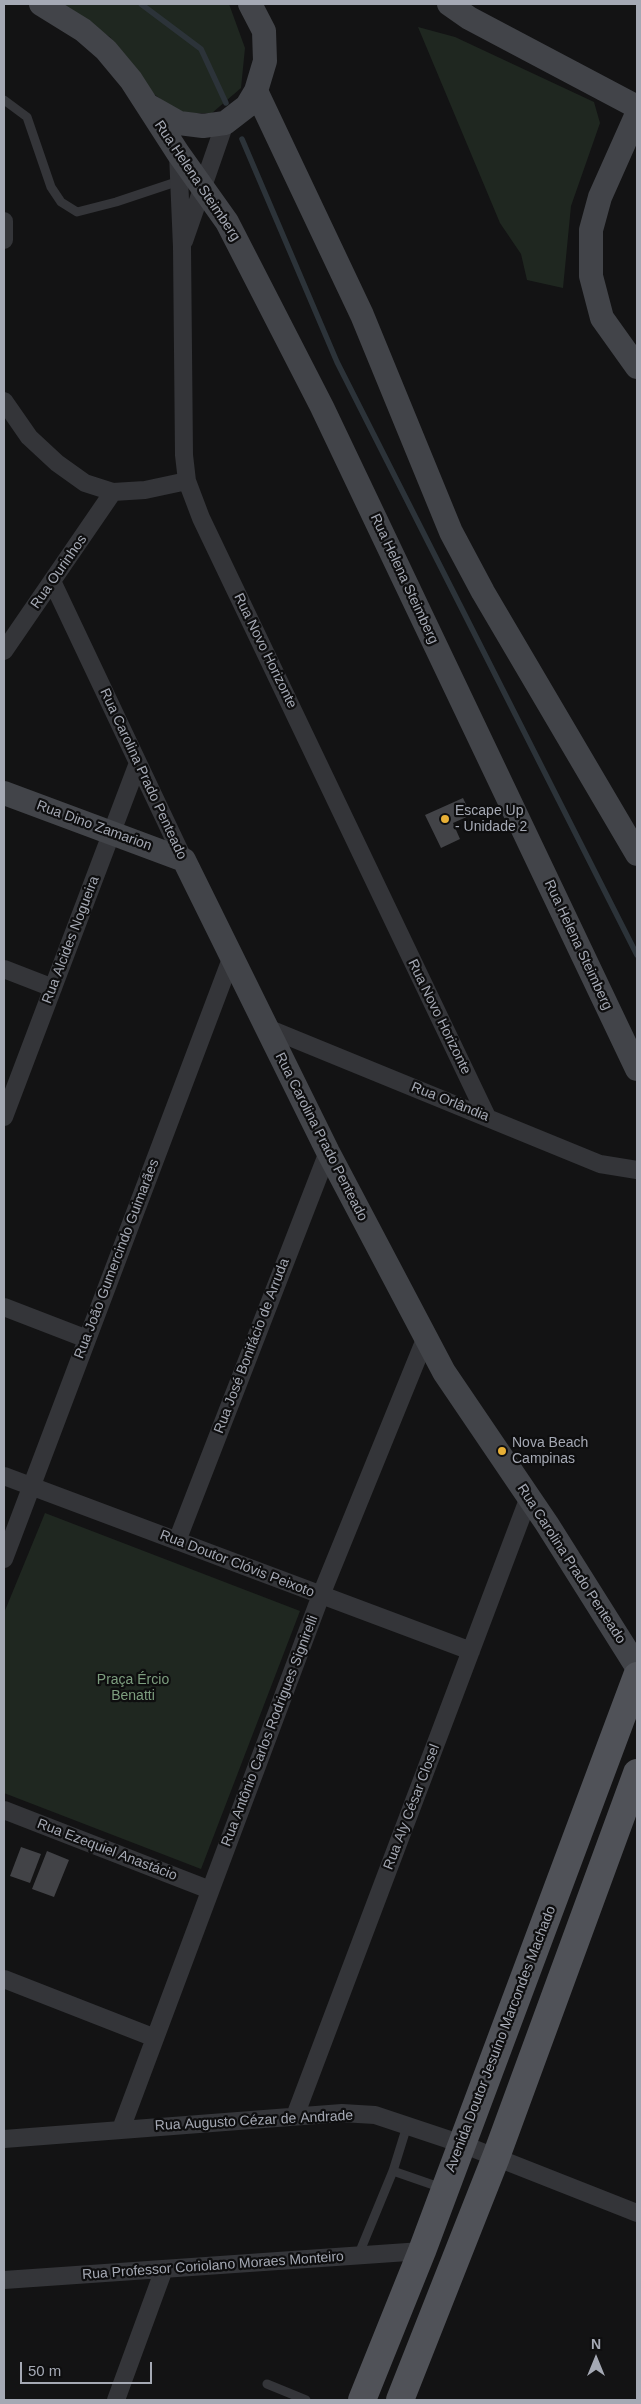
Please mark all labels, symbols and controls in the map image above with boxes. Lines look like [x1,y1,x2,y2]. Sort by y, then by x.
street label: Rua Helena Steimberg [150,118,244,244]
street label: Rua Helena Steimberg [366,511,442,647]
street label: Rua Ourinhos [27,532,91,612]
street label: Rua Novo Horizonte [230,591,300,711]
street label: Rua Carolina Prado Penteado [96,686,190,862]
street label: Rua Dino Zamarion [34,797,154,855]
place label: Escape Up - Unidade 2 [455,803,527,836]
marker: Escape Up - Unidade 2 [439,813,451,825]
street label: Rua Alcides Nogueira [39,874,103,1006]
street label: Rua Helena Steimberg [540,877,616,1013]
street label: Rua Novo Horizonte [404,957,474,1077]
street label: Rua Carolina Prado Penteado [271,1050,371,1224]
street label: Rua Orlândia [409,1079,491,1125]
street label: Rua João Gumercindo Guimarães [71,1157,163,1361]
street label: Rua José Bonifácio de Arruda [211,1256,293,1436]
place label: Nova Beach Campinas [512,1435,588,1468]
marker: Nova Beach Campinas [496,1445,508,1457]
street label: Rua Carolina Prado Penteado [513,1481,629,1647]
street label: Rua Doutor Clóvis Peixoto [157,1527,317,1601]
street label: Rua Antônio Carlos Rodrigues Signirelli [218,1613,322,1849]
park label: Praça Ércio Benatti [97,1672,169,1704]
street label: Rua Aly César Closel [380,1742,444,1872]
street label: Rua Ezequiel Anastácio [35,1816,179,1884]
street label: Avenida Doutor Jesuíno Marcondes Machado [442,1904,560,2174]
street label: Rua Augusto Cézar de Andrade [154,2107,354,2135]
street label: Rua Professor Coriolano Moraes Monteiro [82,2248,344,2284]
north arrow [571,2334,621,2384]
text: N [591,2336,601,2352]
scale bar [22,2352,155,2384]
text: 50 m [28,2362,61,2379]

